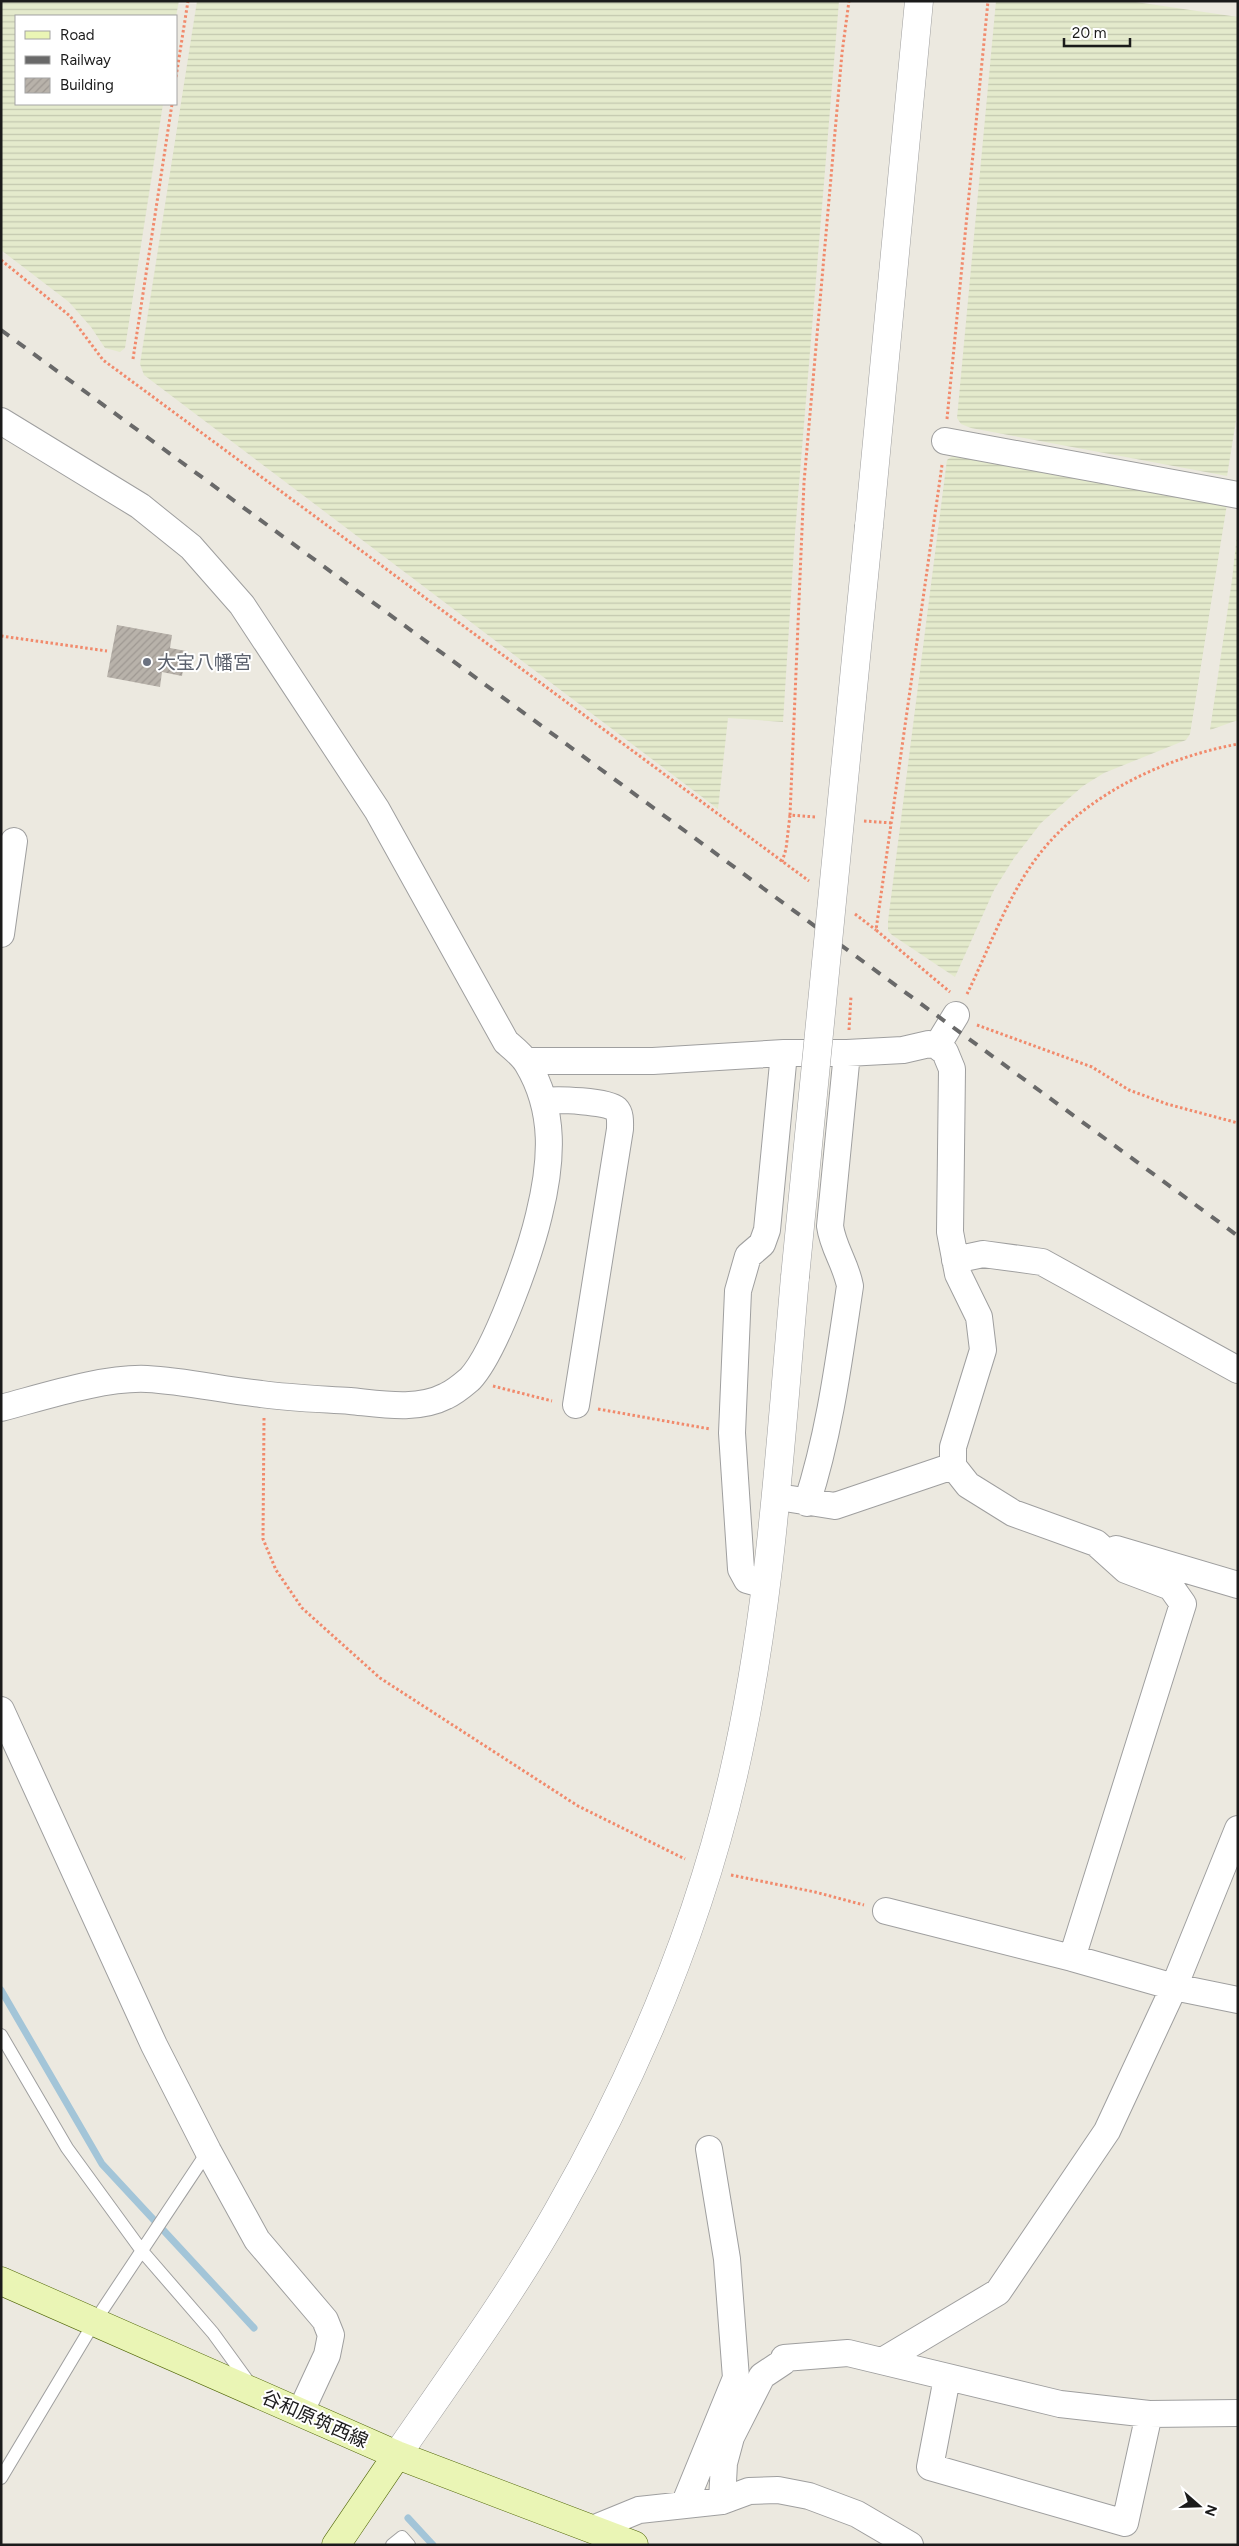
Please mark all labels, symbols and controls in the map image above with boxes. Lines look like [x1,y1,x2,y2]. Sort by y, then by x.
legend [15,15,178,105]
scale bar [1064,15,1130,47]
text: 20 m [1072,24,1106,42]
text: Road [60,26,95,44]
text: Railway [60,51,111,69]
text: Building [60,76,114,94]
place label: 大宝八幡宮 [157,651,252,674]
marker: 大宝八幡宮 [141,656,153,668]
street label: 谷和原筑西線 [258,2385,372,2453]
north arrow [1174,2481,1224,2531]
text: N [1201,2502,1221,2518]

